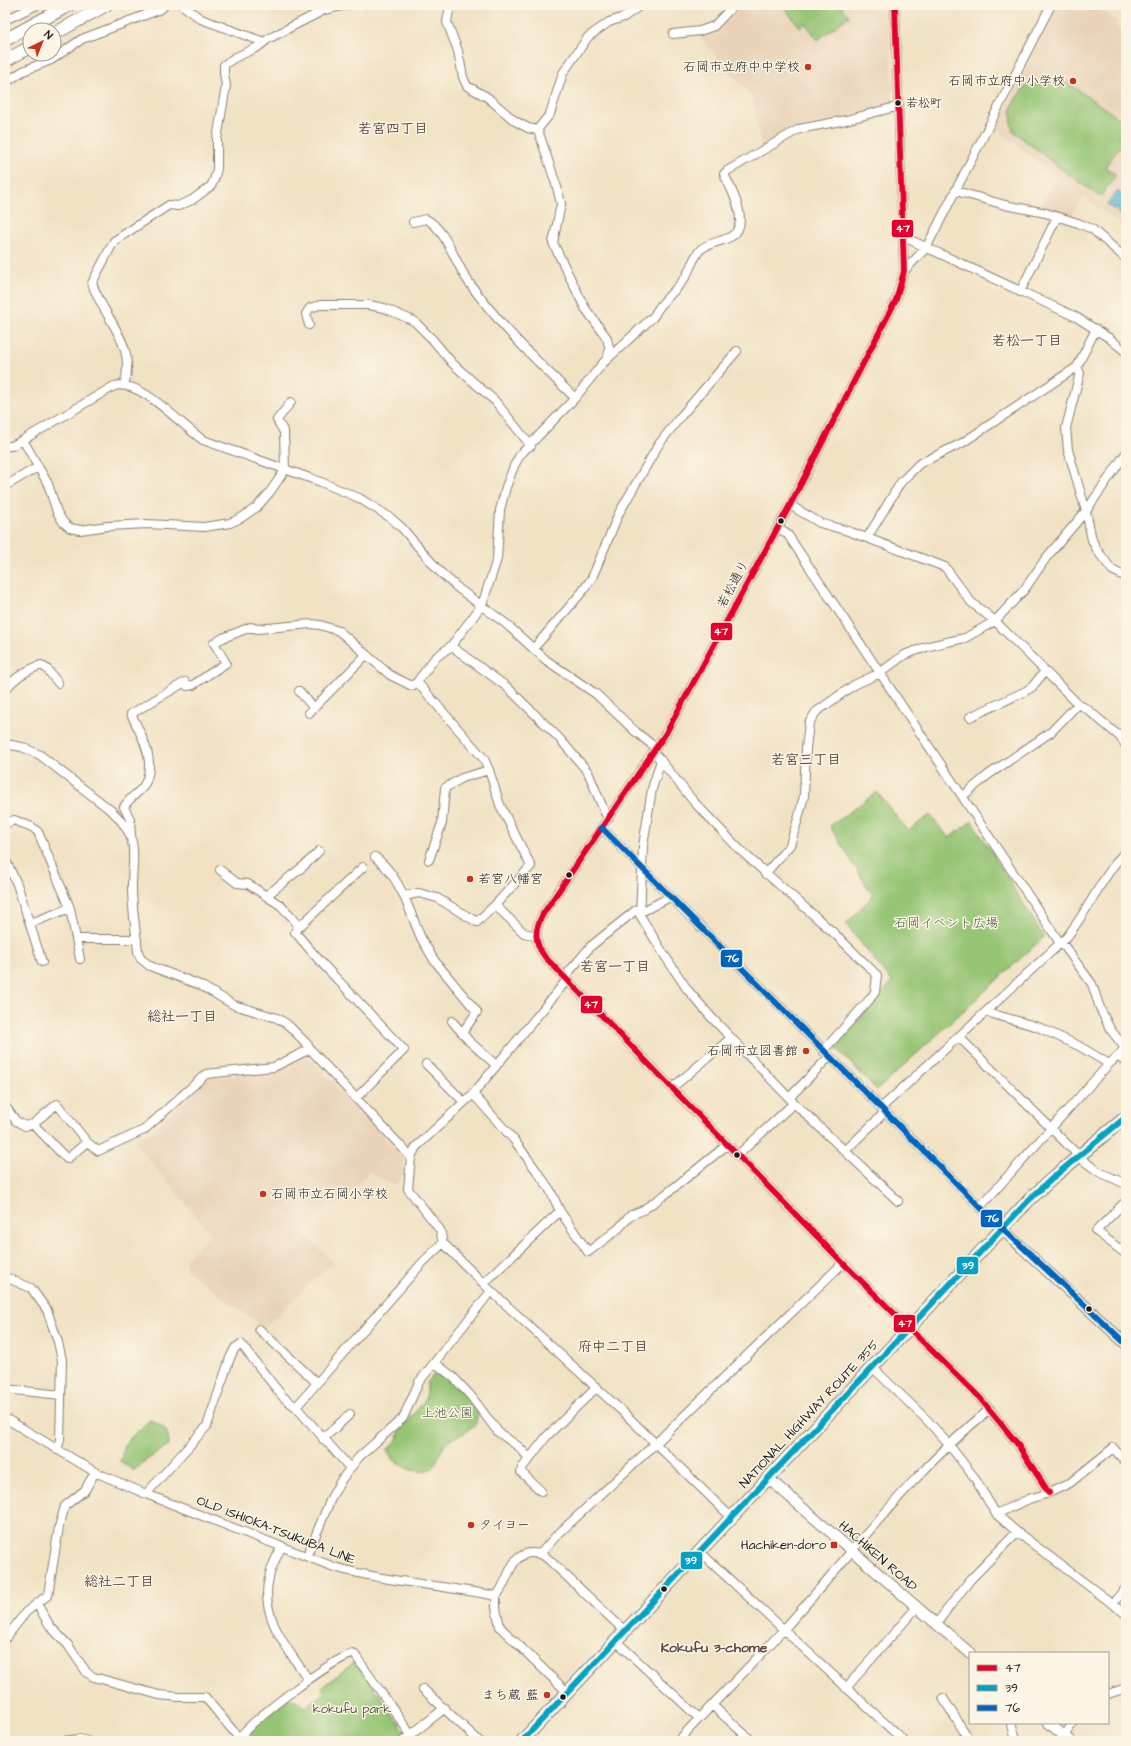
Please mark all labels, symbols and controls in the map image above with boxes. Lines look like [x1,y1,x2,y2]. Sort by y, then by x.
north arrow [22,22,62,62]
text: N [41,27,56,43]
place label: 石岡市立府中中学校 [683,58,800,76]
marker: 石岡市立府中中学校 [803,62,813,72]
place label: 石岡市立府中小学校 [948,72,1065,90]
marker: 石岡市立府中小学校 [1068,76,1078,86]
place label: 若松町 [906,95,942,112]
marker: 若松町 [893,98,903,108]
district label: 若宮四丁目 [358,119,428,139]
line badge: 47 [891,219,914,238]
text: 47 [896,221,910,236]
district label: 若松一丁目 [992,331,1062,351]
unlabelled marker [776,516,786,526]
street label: 若松通り [713,557,753,611]
line badge: 47 [710,622,733,641]
text: 47 [714,624,728,639]
district label: 若宮三丁目 [771,750,841,770]
place label: 若宮八幡宮 [478,870,543,888]
unlabelled marker [564,870,574,880]
marker: 若宮八幡宮 [465,874,475,884]
park label: 石岡イベント広場 [894,914,998,932]
line badge: 76 [720,949,743,968]
text: 76 [724,951,739,966]
district label: 若宮一丁目 [580,957,650,977]
line badge: 47 [580,995,603,1014]
text: 47 [584,997,598,1012]
district label: 総社一丁目 [147,1007,217,1027]
place label: 石岡市立図書館 [707,1042,798,1060]
marker: 石岡市立図書館 [801,1046,811,1056]
unlabelled marker [732,1150,742,1160]
place label: 石岡市立石岡小学校 [271,1185,388,1203]
marker: 石岡市立石岡小学校 [258,1189,268,1199]
line badge: 76 [980,1209,1003,1228]
text: 76 [984,1211,999,1226]
line badge: 39 [956,1256,979,1275]
text: 39 [961,1258,974,1273]
unlabelled marker [1084,1304,1094,1314]
line badge: 47 [893,1314,916,1333]
text: 47 [898,1316,912,1331]
street label: NATIONAL HIGHWAY ROUTE 355 [735,1336,883,1492]
district label: 府中二丁目 [578,1337,648,1357]
park label: 上池公園 [421,1404,473,1422]
street label: OLD ISHIOKA-TSUKUBA LINE [194,1491,358,1569]
place label: タイヨー [479,1516,530,1534]
street label: HACHIKEN ROAD [835,1517,922,1596]
marker: タイヨー [466,1520,476,1530]
place label: Hachiken-doro [741,1536,827,1554]
marker: Hachiken-doro [829,1540,839,1550]
line badge: 39 [680,1551,703,1570]
text: 39 [684,1553,697,1568]
district label: 総社二丁目 [84,1572,154,1592]
unlabelled marker [659,1584,669,1594]
district label: Kokufu 3-chome [661,1638,768,1658]
legend [969,1652,1109,1724]
text: 47 [1005,1660,1021,1677]
text: 39 [1005,1680,1018,1697]
place label: まち蔵 藍 [482,1686,539,1704]
marker: まち蔵 藍 [542,1690,552,1700]
unlabelled marker [558,1692,568,1702]
park label: kokufu park [313,1700,391,1718]
text: 76 [1005,1700,1020,1717]

